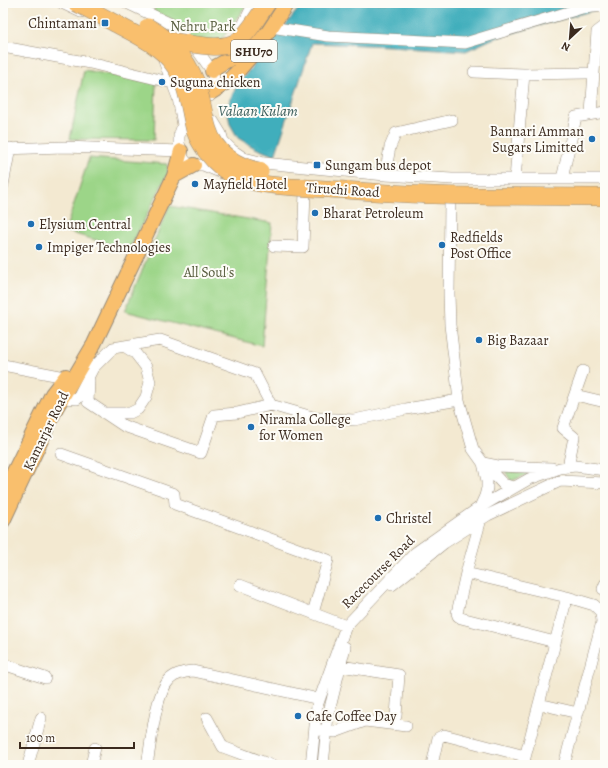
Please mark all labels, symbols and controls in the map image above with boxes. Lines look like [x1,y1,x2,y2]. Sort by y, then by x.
place label: Chintamani [28,14,97,33]
park label: Nehru Park [170,17,236,36]
marker: Chintamani [100,18,110,28]
north arrow [550,18,590,58]
text: N [559,38,573,55]
road number: SHU70 [231,40,277,62]
place label: Suguna chicken [170,73,261,92]
marker: Suguna chicken [157,77,167,87]
water label: Valaan Kulam [218,101,298,121]
place label: Bannari Amman Sugars Limitted [490,122,584,157]
marker: Bannari Amman Sugars Limitted [587,134,597,144]
place label: Sungam bus depot [325,156,432,175]
marker: Sungam bus depot [312,160,322,170]
place label: Mayfield Hotel [203,175,288,194]
street label: Tiruchi Road [306,178,381,202]
marker: Mayfield Hotel [190,179,200,189]
place label: Bharat Petroleum [323,204,424,223]
marker: Bharat Petroleum [310,208,320,218]
place label: Elysium Central [39,215,131,234]
marker: Elysium Central [26,219,36,229]
place label: Redfields Post Office [450,228,511,263]
place label: Impiger Technologies [47,238,171,257]
marker: Redfields Post Office [437,240,447,250]
marker: Impiger Technologies [34,242,44,252]
park label: All Soul's [183,263,234,282]
place label: Big Bazaar [487,331,549,350]
marker: Big Bazaar [474,335,484,345]
street label: Kamarjar Road [19,388,74,474]
place label: Niramla College for Women [259,410,351,445]
marker: Niramla College for Women [246,422,256,432]
place label: Christel [386,509,432,528]
marker: Christel [373,513,383,523]
street label: Racecourse Road [337,531,419,613]
place label: Cafe Coffee Day [306,707,397,726]
marker: Cafe Coffee Day [293,711,303,721]
scale bar [20,724,134,750]
text: 100 m [26,730,55,746]

